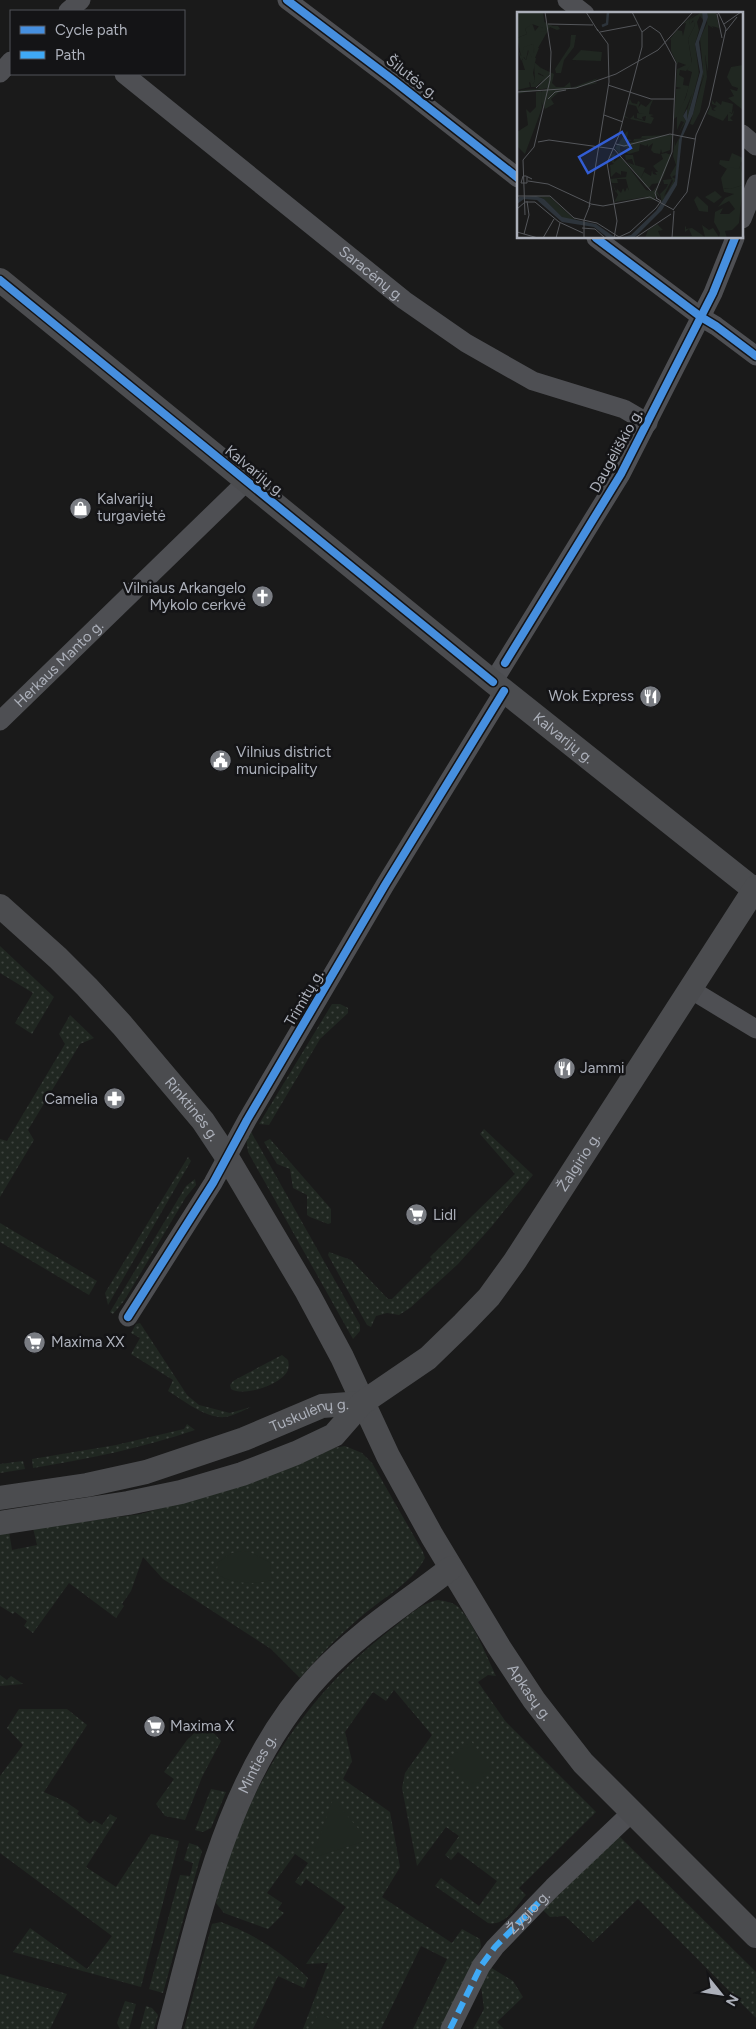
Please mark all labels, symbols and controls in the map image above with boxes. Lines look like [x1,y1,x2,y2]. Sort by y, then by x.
legend [10,10,185,75]
inset map [517,12,744,239]
text: Cycle path [55,21,127,39]
text: Path [55,46,85,64]
street label: Šilutės g. [382,51,442,103]
street label: Saracėnų g. [335,242,408,305]
street label: Daugėliškio g. [586,406,646,496]
street label: Kalvarijų g. [221,441,289,501]
place label: Kalvarijų turgavietė [97,490,166,525]
shop icon: Kalvarijų turgavietė [69,496,93,520]
place label: Vilniaus Arkangelo Mykolo cerkvė [123,579,246,614]
church icon: Vilniaus Arkangelo Mykolo cerkvė [250,585,274,609]
street label: Herkaus Manto g. [11,617,107,711]
restaurant icon: Wok Express [638,684,662,708]
place label: Wok Express [548,687,634,705]
street label: Kalvarijų g. [530,708,597,767]
place label: Vilnius district municipality [236,743,332,778]
public building icon: Vilnius district municipality [208,749,232,773]
street label: Trimitų g. [281,967,327,1029]
restaurant icon: Jammi [552,1056,576,1080]
place label: Jammi [580,1059,624,1077]
street label: Rinktinės g. [161,1073,223,1145]
pharmacy icon: Camelia [102,1087,126,1111]
place label: Camelia [44,1090,98,1108]
street label: Žalgirio g. [553,1130,604,1195]
supermarket icon: Lidl [405,1203,429,1227]
place label: Lidl [433,1206,456,1224]
supermarket icon: Maxima XX [23,1330,47,1354]
place label: Maxima XX [51,1333,125,1351]
street label: Tuskulėnų g. [267,1395,349,1436]
street label: Apkasų g. [504,1661,556,1724]
supermarket icon: Maxima X [142,1714,166,1738]
place label: Maxima X [170,1717,235,1735]
street label: Minties g. [234,1731,280,1797]
street label: Žygio g. [503,1887,554,1938]
north arrow [696,1969,746,2019]
text: N [722,1991,742,2009]

